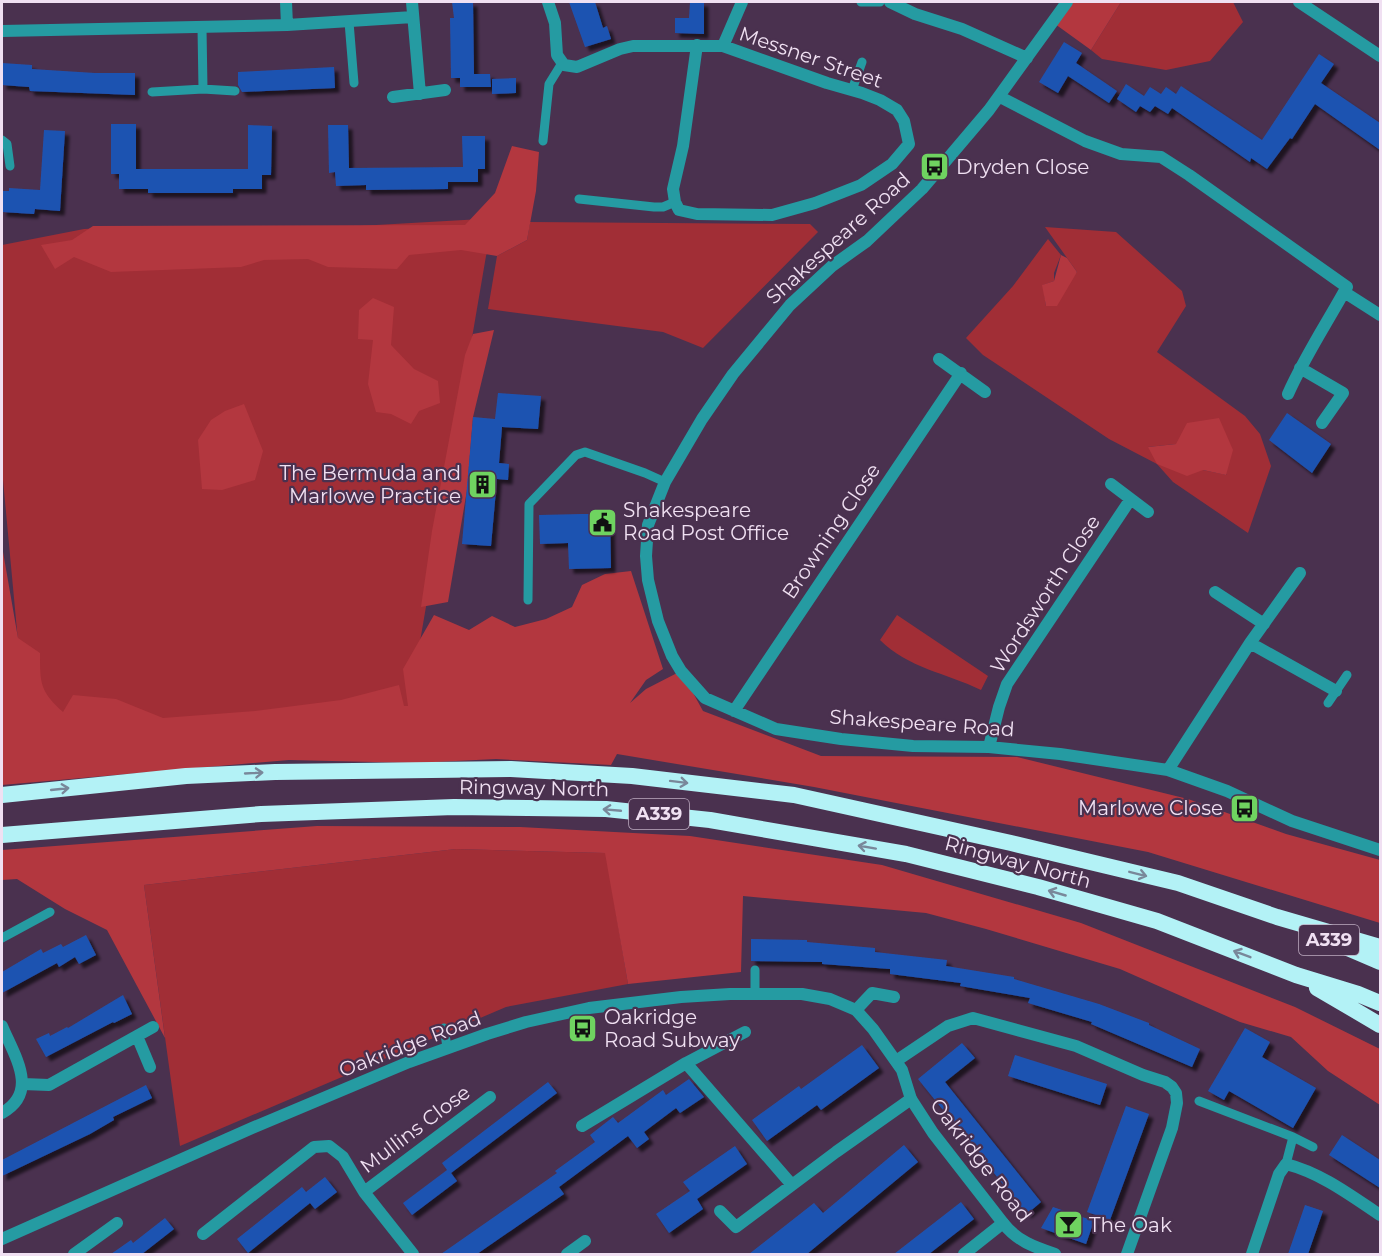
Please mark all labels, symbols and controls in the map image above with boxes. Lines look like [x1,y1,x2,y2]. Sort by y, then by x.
street label: Messner Street [736,21,886,93]
bus stop icon: Dryden Close [919,151,951,183]
place label: Dryden Close [956,155,1089,179]
street label: Shakespeare Road [761,167,915,309]
street label: Browning Close [777,459,885,603]
place label: The Bermuda and Marlowe Practice [280,461,461,508]
building icon: The Bermuda and Marlowe Practice [466,469,498,501]
place label: Shakespeare Road Post Office [623,498,789,545]
public building icon: Shakespeare Road Post Office [586,506,618,538]
street label: Wordsworth Close [985,511,1105,677]
street label: Shakespeare Road [829,705,1015,741]
one-way arrow [243,767,263,778]
street label: Ringway North [459,775,609,801]
one-way arrow [669,776,689,787]
one-way arrow [49,783,69,794]
bus stop icon: Marlowe Close [1228,792,1260,824]
place label: Marlowe Close [1078,796,1223,820]
road number: A339 [629,799,689,829]
one-way arrow [603,804,623,815]
street label: Ringway North [942,831,1094,893]
one-way arrow [858,842,878,853]
one-way arrow [1128,868,1147,880]
one-way arrow [1048,886,1067,898]
road number: A339 [1299,925,1359,955]
one-way arrow [1233,948,1251,959]
place label: Oakridge Road Subway [604,1005,740,1052]
street label: Oakridge Road [335,1006,485,1082]
bus stop icon: Oakridge Road Subway [567,1012,599,1044]
street label: Mullins Close [355,1080,475,1178]
street label: Oakridge Road [925,1093,1037,1227]
bar icon: The Oak [1052,1209,1084,1241]
place label: The Oak [1089,1213,1172,1237]

